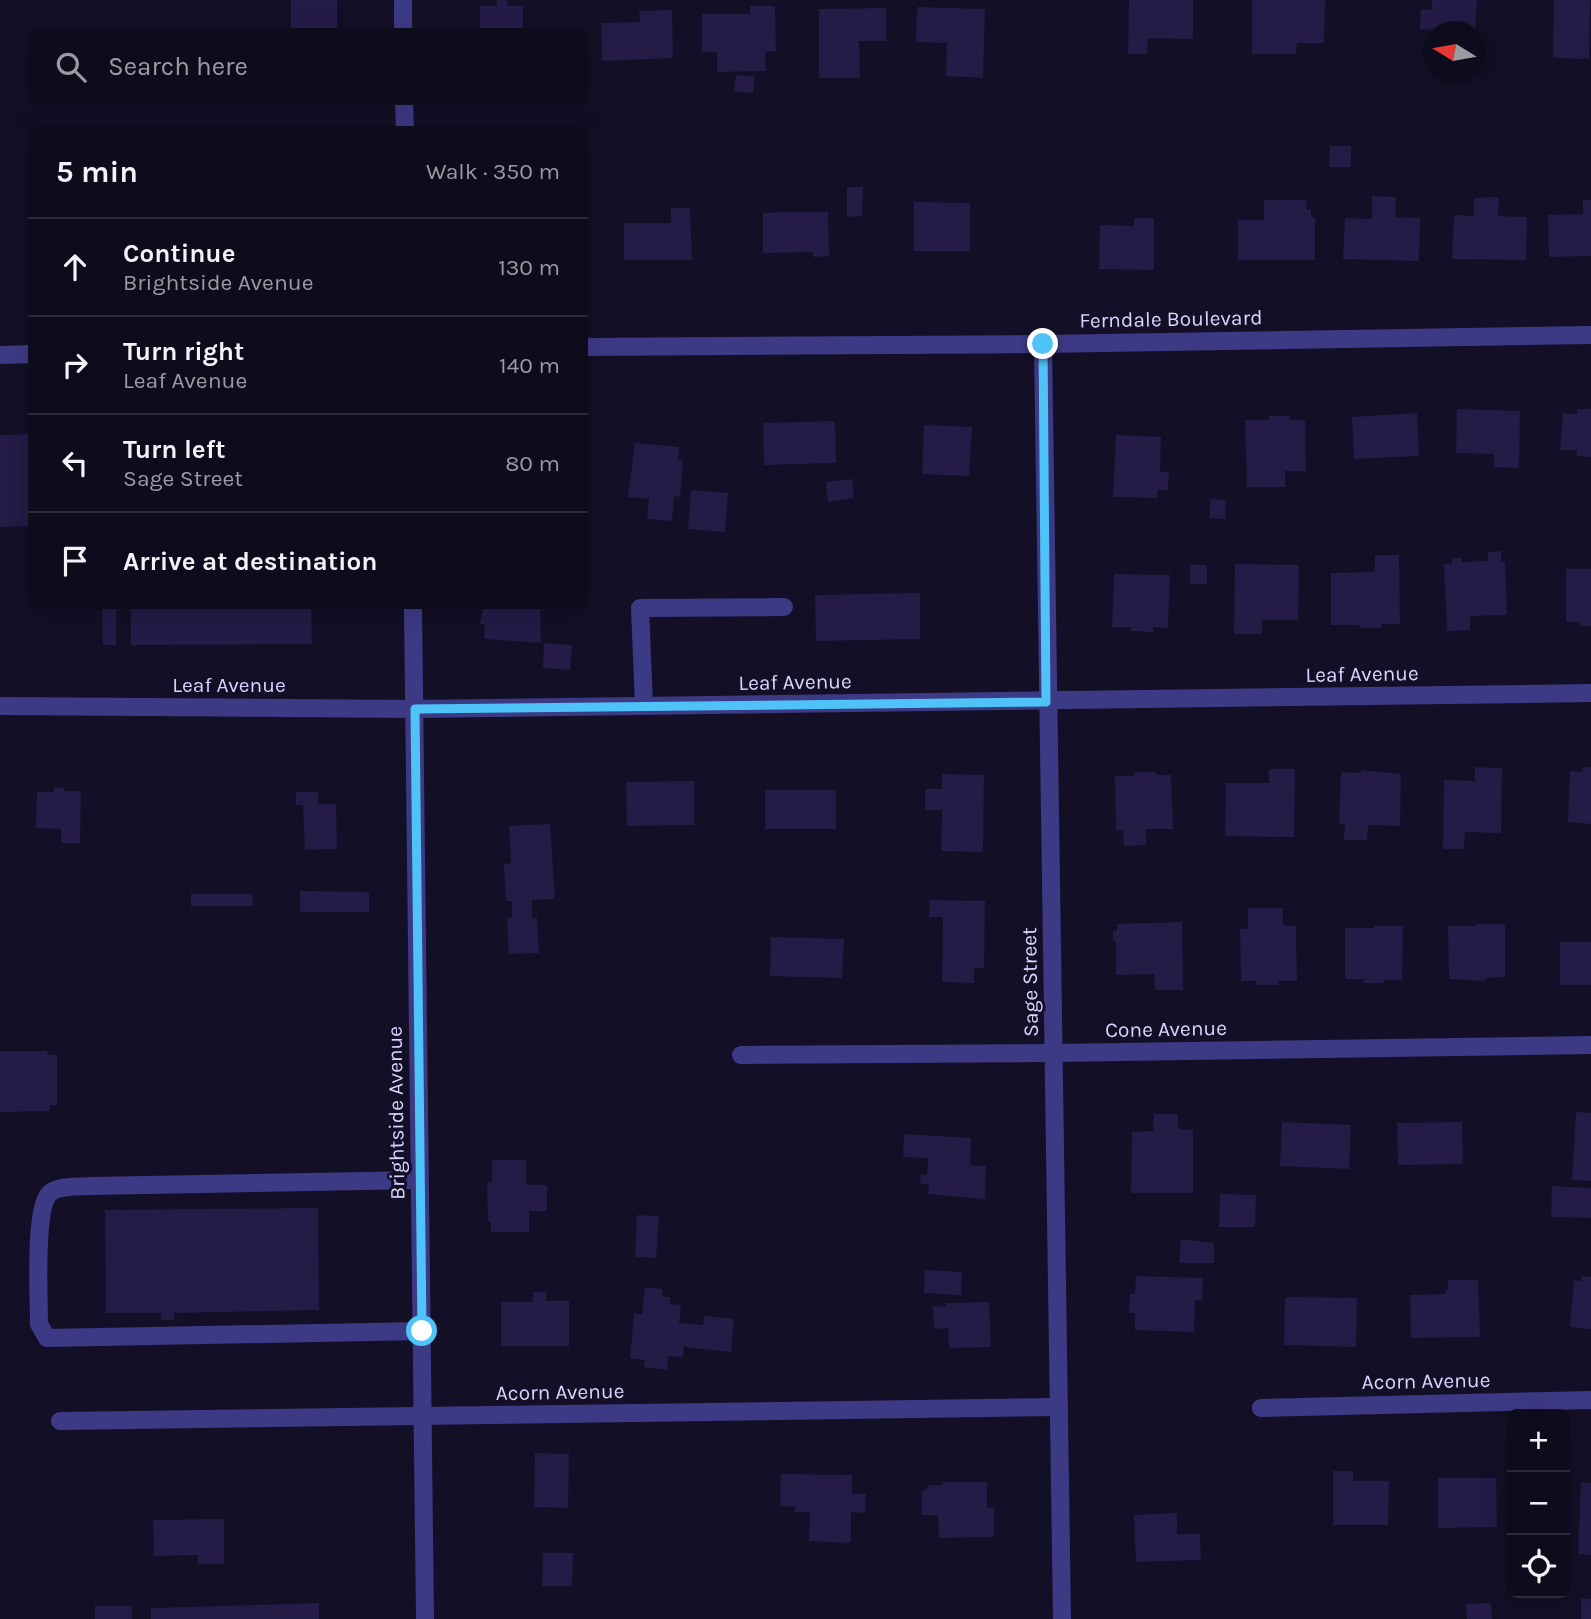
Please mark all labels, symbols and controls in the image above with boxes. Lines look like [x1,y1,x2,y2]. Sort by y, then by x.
north arrow [1423,21,1486,84]
search box [28,28,588,105]
icon: search [52,48,90,86]
text: Search here [108,51,248,82]
text: 5 min [56,154,138,190]
text: Walk · 350 m [426,158,560,185]
text: Continue [123,238,235,269]
icon: ahead [56,248,94,286]
text: 130 m [498,254,560,281]
text: Brightside Avenue [123,269,314,296]
street label: Ferndale Boulevard [1079,305,1263,333]
route end [1027,328,1058,359]
text: Turn right [123,336,244,367]
icon: right [56,346,94,384]
text: 140 m [499,352,560,379]
text: Leaf Avenue [123,367,247,394]
text: Turn left [123,434,225,465]
icon: left [56,444,94,482]
text: 80 m [505,450,560,477]
text: Sage Street [123,465,243,492]
icon: arrive [56,542,94,580]
text: Arrive at destination [123,546,377,577]
street label: Leaf Avenue [1305,661,1419,687]
street label: Leaf Avenue [738,669,852,695]
street label: Leaf Avenue [172,673,286,697]
street label: Sage Street [1017,927,1043,1037]
street label: Cone Avenue [1105,1016,1227,1042]
street label: Brightside Avenue [382,1026,410,1200]
route start [406,1315,437,1346]
street label: Acorn Avenue [1361,1368,1491,1394]
street label: Acorn Avenue [495,1379,625,1405]
map controls [1507,1409,1570,1598]
button: + [1507,1409,1570,1472]
button: − [1507,1472,1570,1535]
button: locate [1507,1535,1570,1598]

